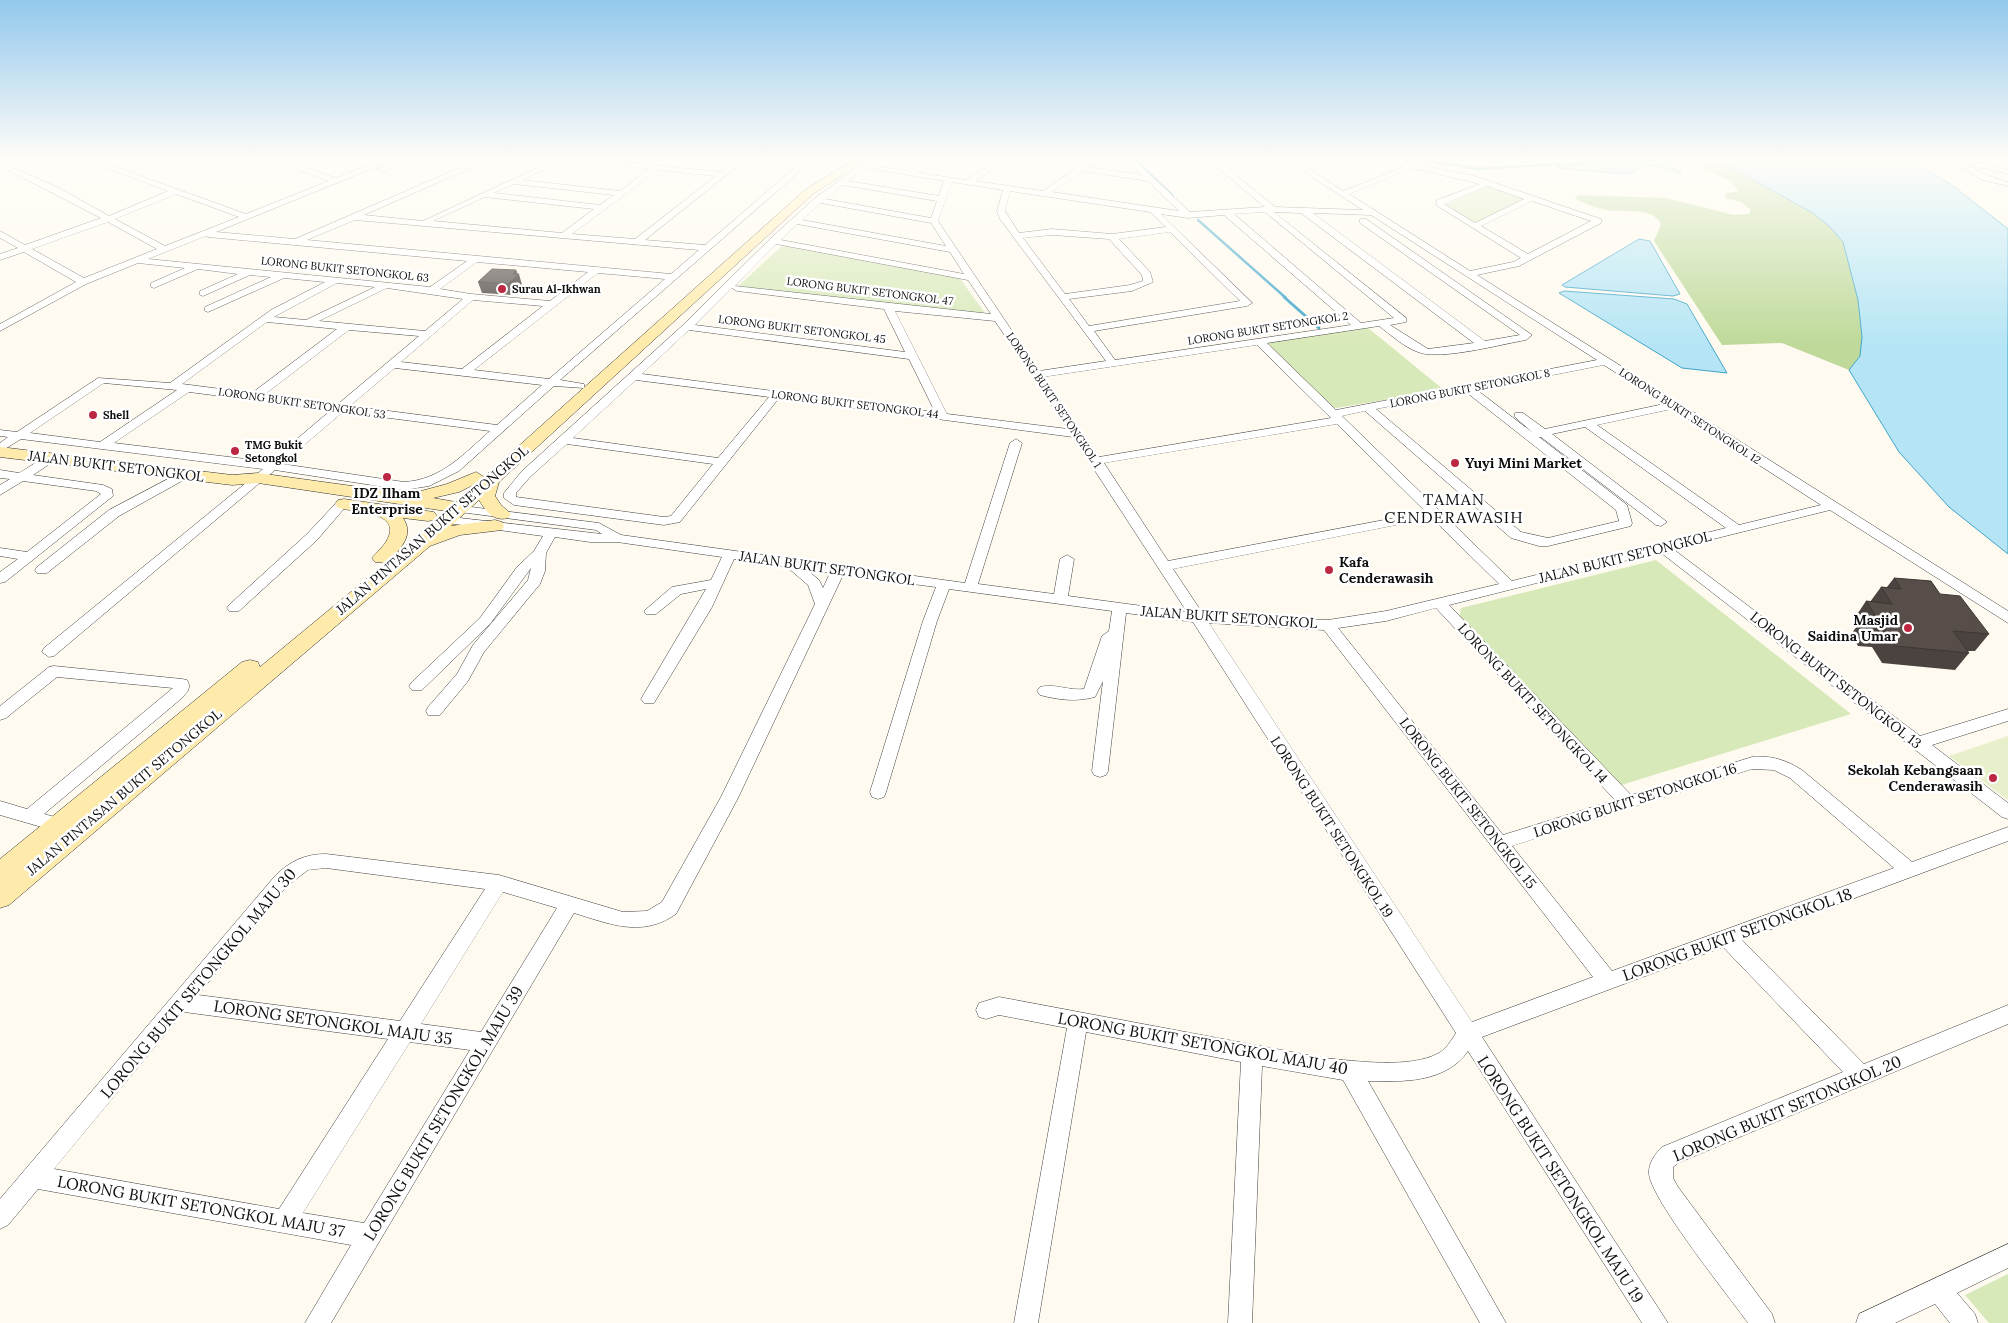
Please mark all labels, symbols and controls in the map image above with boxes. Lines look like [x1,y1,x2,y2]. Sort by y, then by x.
street label: LORONG BUKIT SETONGKOL 63 [260,253,430,285]
street label: LORONG BUKIT SETONGKOL 47 [786,274,954,308]
place label: Surau Al-Ikhwan [512,282,601,296]
marker: Surau Al-Ikhwan [496,283,508,295]
street label: LORONG BUKIT SETONGKOL 2 [1187,308,1349,348]
street label: LORONG BUKIT SETONGKOL 45 [717,312,887,346]
street label: LORONG BUKIT SETONGKOL 1 [1003,329,1105,471]
street label: LORONG BUKIT SETONGKOL 12 [1616,365,1764,467]
street label: LORONG BUKIT SETONGKOL 8 [1389,366,1551,410]
street label: LORONG BUKIT SETONGKOL 53 [217,384,387,422]
street label: LORONG BUKIT SETONGKOL 44 [770,387,940,421]
place label: Shell [103,408,130,422]
marker: Shell [87,409,99,421]
place label: TMG Bukit Setongkol [245,438,303,465]
street label: JALAN PINTASAN BUKIT SETONGKOL [331,441,532,619]
marker: TMG Bukit Setongkol [229,445,241,457]
street label: JALAN BUKIT SETONGKOL [26,446,205,486]
place label: Yuyi Mini Market [1465,454,1582,472]
marker: Yuyi Mini Market [1449,457,1461,469]
marker: IDZ Ilham Enterprise [381,471,393,483]
place label: IDZ Ilham Enterprise [351,484,423,518]
district label: TAMAN CENDERAWASIH [1384,489,1524,527]
street label: JALAN BUKIT SETONGKOL [1536,527,1713,587]
street label: JALAN BUKIT SETONGKOL [737,547,916,589]
place label: Kafa Cenderawasih [1339,553,1434,587]
marker: Kafa Cenderawasih [1323,564,1335,576]
street label: JALAN BUKIT SETONGKOL [1139,602,1318,632]
street label: LORONG BUKIT SETONGKOL 13 [1747,608,1925,753]
place label: Masjid Saidina Umar [1808,611,1898,645]
street label: LORONG BUKIT SETONGKOL 14 [1454,619,1612,787]
marker: Masjid Saidina Umar [1902,622,1914,634]
street label: JALAN PINTASAN BUKIT SETONGKOL [22,705,225,880]
street label: LORONG BUKIT SETONGKOL 15 [1396,714,1540,892]
street label: LORONG BUKIT SETONGKOL 19 [1267,733,1397,921]
street label: LORONG BUKIT SETONGKOL 16 [1531,759,1739,841]
place label: Sekolah Kebangsaan Cenderawasih [1848,761,1983,795]
marker: Sekolah Kebangsaan Cenderawasih [1987,772,1999,784]
street label: LORONG BUKIT SETONGKOL MAJU 30 [96,864,300,1102]
street label: LORONG BUKIT SETONGKOL 18 [1620,883,1854,985]
street label: LORONG BUKIT SETONGKOL MAJU 39 [359,982,527,1244]
street label: LORONG SETONGKOL MAJU 35 [212,995,454,1049]
street label: LORONG BUKIT SETONGKOL MAJU 40 [1056,1008,1350,1078]
street label: LORONG BUKIT SETONGKOL 20 [1670,1051,1904,1165]
street label: LORONG BUKIT SETONGKOL MAJU 19 [1473,1052,1649,1306]
street label: LORONG BUKIT SETONGKOL MAJU 37 [56,1171,347,1241]

